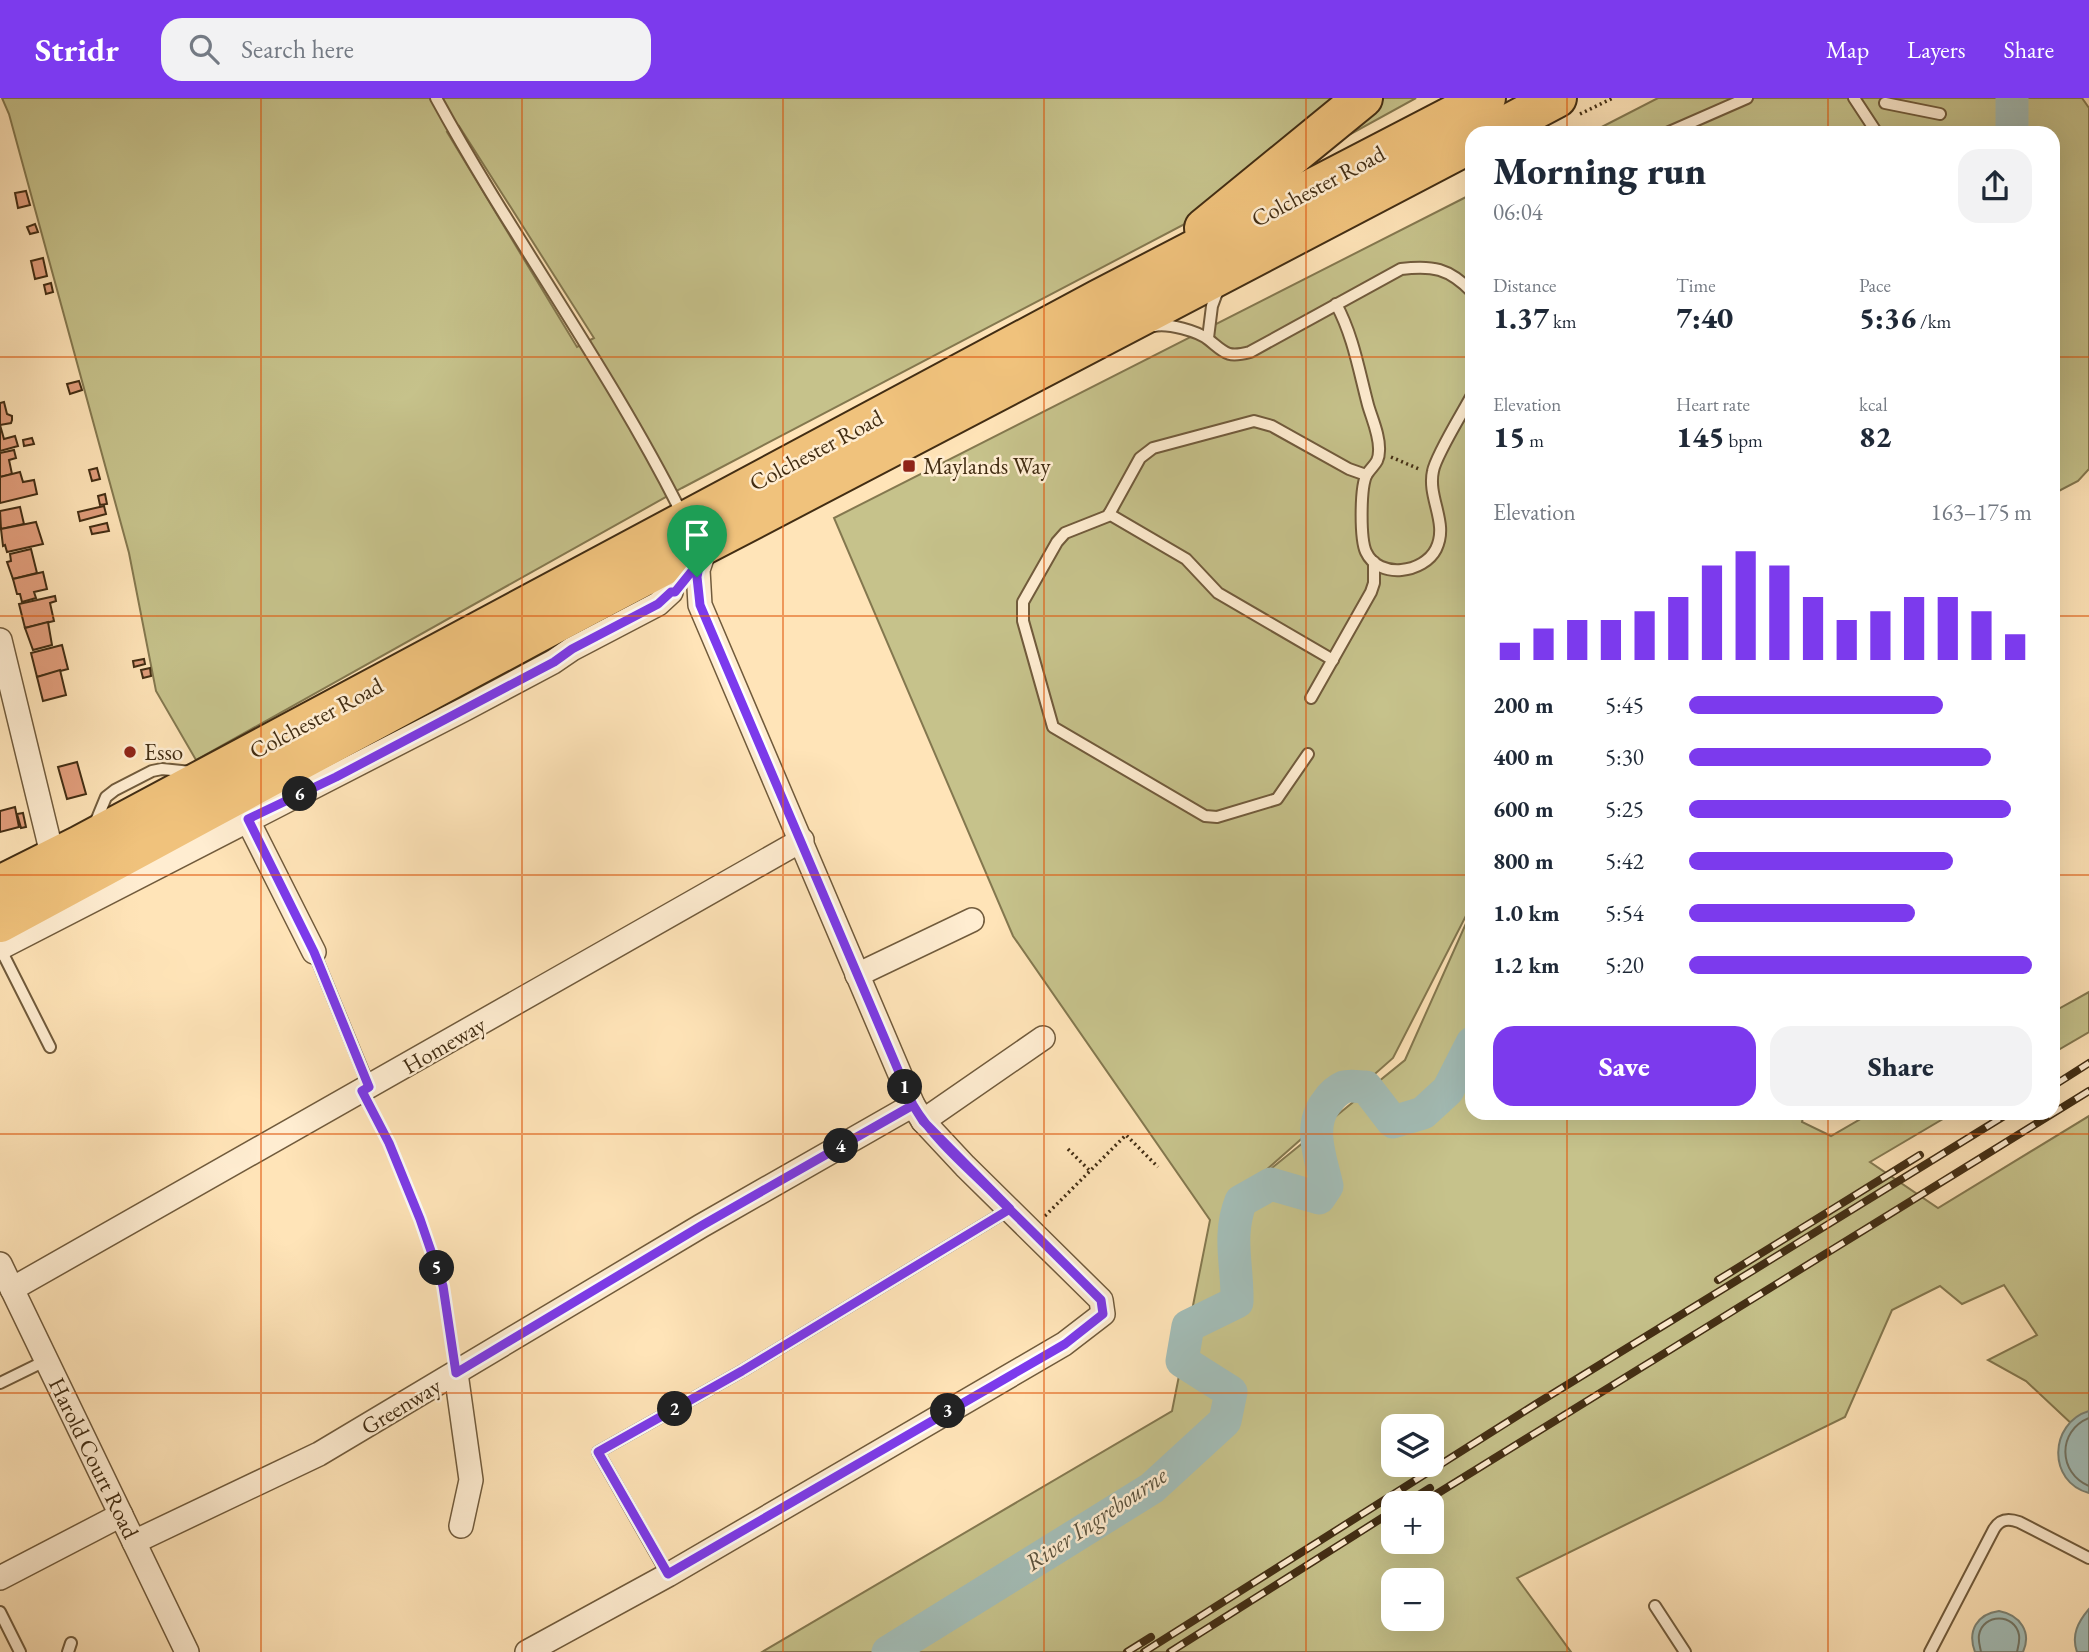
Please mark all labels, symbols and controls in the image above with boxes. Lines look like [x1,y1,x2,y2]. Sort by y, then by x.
search box [161,18,651,81]
text: Stridr [35,28,119,71]
icon: search [185,30,223,68]
text: Search here [241,32,354,66]
text: Map [1826,34,1869,65]
text: Layers [1907,34,1966,65]
text: Share [2004,34,2054,65]
street label: Colchester Road [1246,138,1390,234]
text: Morning run [1493,146,1706,195]
button: share [1958,149,2032,223]
text: 06:04 [1493,197,1543,227]
text: Distance [1493,273,1556,298]
text: Time [1676,273,1716,298]
text: Pace [1859,273,1891,298]
text: 1.37 [1493,298,1549,337]
text: 7:40 [1676,298,1733,337]
text: 5:36 [1859,298,1916,337]
text: km [1549,309,1577,334]
text: /km [1916,309,1951,334]
text: Elevation [1493,392,1561,417]
text: Heart rate [1676,392,1750,417]
text: kcal [1859,392,1888,417]
street label: Colchester Road [744,402,888,498]
text: 15 [1493,417,1525,456]
text: 145 [1676,417,1725,456]
text: 82 [1859,417,1891,456]
text: m [1525,428,1544,453]
text: bpm [1725,428,1763,453]
place label: Maylands Way [923,451,1052,481]
marker: Maylands Way [901,458,917,474]
text: Elevation [1493,497,1576,527]
text: 163–175 m [1931,497,2032,527]
pin [667,505,727,577]
icon: arrive [678,516,716,554]
street label: Colchester Road [244,670,388,766]
text: 200 m [1493,690,1554,720]
text: 5:45 [1605,690,1644,720]
place label: Esso [144,737,183,767]
text: 400 m [1493,742,1554,772]
text: 5:30 [1605,742,1644,772]
marker: Esso [122,744,138,760]
pin: 6 [282,776,318,812]
text: 6 [294,781,305,806]
text: 600 m [1493,794,1554,824]
text: 5:25 [1605,794,1644,824]
text: 800 m [1493,846,1554,876]
text: 5:42 [1605,846,1644,876]
text: 1.0 km [1493,898,1560,928]
text: 5:54 [1605,898,1644,928]
text: 1.2 km [1493,950,1560,980]
text: 5:20 [1605,950,1644,980]
street label: Homeway [397,1009,492,1081]
button: Save [1493,1026,1756,1106]
button: Share [1770,1026,2032,1106]
pin: 1 [888,1070,922,1104]
text: 1 [899,1074,910,1099]
pin: 4 [824,1128,858,1164]
text: 4 [835,1133,846,1158]
pin: 5 [420,1250,454,1286]
text: 5 [431,1255,442,1280]
street label: Greenway [355,1370,447,1442]
street label: Harold Court Road [42,1372,146,1544]
pin: 2 [658,1392,692,1426]
pin: 3 [930,1394,965,1428]
text: 2 [669,1396,680,1421]
text: 3 [942,1398,953,1423]
map controls [1381,1414,1444,1631]
button: layers [1381,1414,1444,1477]
water label: River Ingrebourne [1019,1459,1174,1578]
button: + [1381,1491,1444,1554]
button: − [1381,1568,1444,1631]

